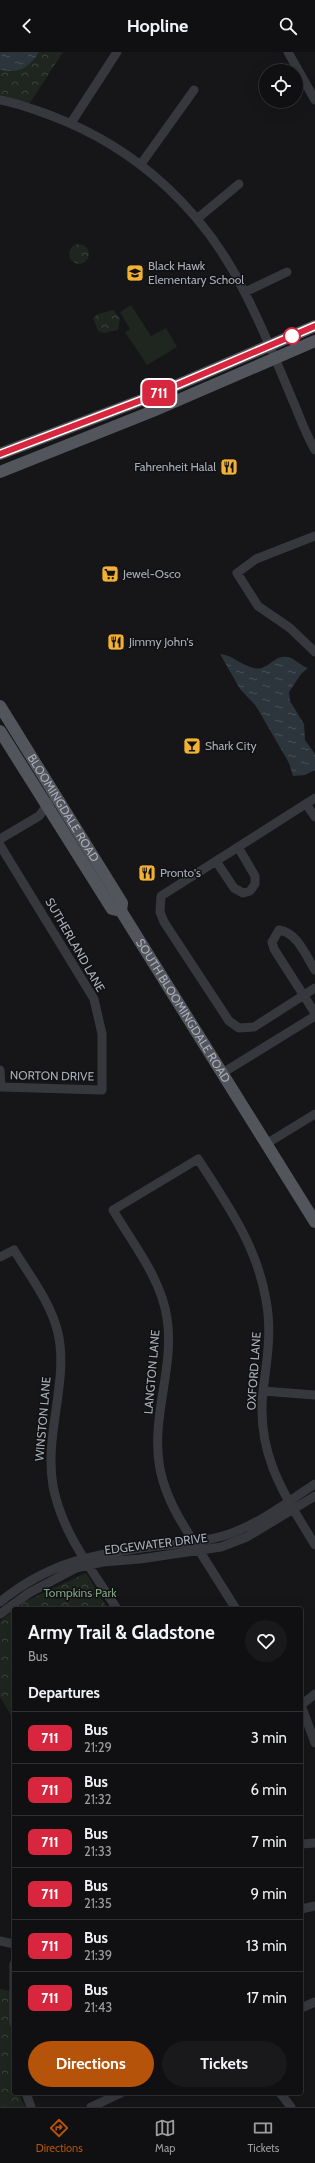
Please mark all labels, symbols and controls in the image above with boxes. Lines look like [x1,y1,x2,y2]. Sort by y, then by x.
icon: back [16,15,38,37]
text: Hopline [127,15,188,37]
icon: search [277,15,299,37]
map controls [259,64,303,108]
button: locate [259,64,303,108]
place label: Black Hawk Elementary School [148,258,244,287]
school or university icon: Black Hawk Elementary School [125,263,145,283]
unlabelled marker [283,327,301,345]
line badge: 711 [136,380,182,406]
text: 711 [150,384,168,402]
restaurant icon: Fahrenheit Halal [219,457,239,477]
place label: Fahrenheit Halal [134,459,216,474]
supermarket icon: Jewel-Osco [100,564,120,584]
place label: Jewel-Osco [122,566,181,581]
restaurant icon: Jimmy John's [106,632,126,652]
place label: Jimmy John's [128,634,194,649]
bar icon: Shark City [182,736,202,756]
place label: Shark City [205,738,256,753]
street label: BLOOMINGDALE ROAD [24,751,103,865]
restaurant icon: Pronto's [137,863,157,883]
place label: Pronto's [160,865,201,880]
street label: SUTHERLAND LANE [42,895,109,995]
street label: SOUTH BLOOMINGDALE ROAD [133,936,234,1085]
street label: NORTON DRIVE [10,1067,95,1084]
street label: LANGTON LANE [140,1329,163,1415]
street label: OXFORD LANE [243,1331,264,1411]
street label: WINSTON LANE [31,1376,54,1462]
street label: EDGEWATER DRIVE [104,1530,209,1557]
park label: Tompkins Park [43,1585,117,1600]
button: heart [245,1620,287,1662]
text: Army Trail & Gladstone [28,1621,215,1644]
text: Bus [28,1648,48,1664]
text: Departures [28,1684,100,1702]
text: Bus [84,1721,108,1739]
text: 711 [41,1729,59,1747]
text: 3 min [251,1729,287,1747]
text: 21:29 [84,1739,112,1755]
text: Bus [84,1773,108,1791]
text: 711 [41,1781,59,1799]
text: 6 min [250,1781,287,1799]
text: 21:32 [84,1791,112,1807]
text: Bus [84,1825,108,1843]
text: 711 [41,1833,59,1851]
text: 7 min [251,1833,287,1851]
text: 21:33 [84,1843,112,1859]
text: Bus [84,1877,108,1895]
text: 711 [41,1885,59,1903]
text: 9 min [250,1885,287,1903]
text: 21:35 [84,1895,112,1911]
text: Bus [84,1929,108,1947]
text: 711 [41,1937,59,1955]
text: 13 min [246,1937,287,1955]
text: 21:39 [84,1947,112,1963]
text: Bus [84,1981,108,1999]
text: 711 [41,1989,59,2007]
text: 17 min [246,1989,287,2007]
text: 21:43 [84,1999,112,2015]
button: Directions [28,2041,154,2087]
button: Tickets [162,2041,287,2087]
tab: Directions [36,2117,83,2155]
tab: Map [154,2117,176,2155]
tab: Tickets [248,2117,279,2155]

